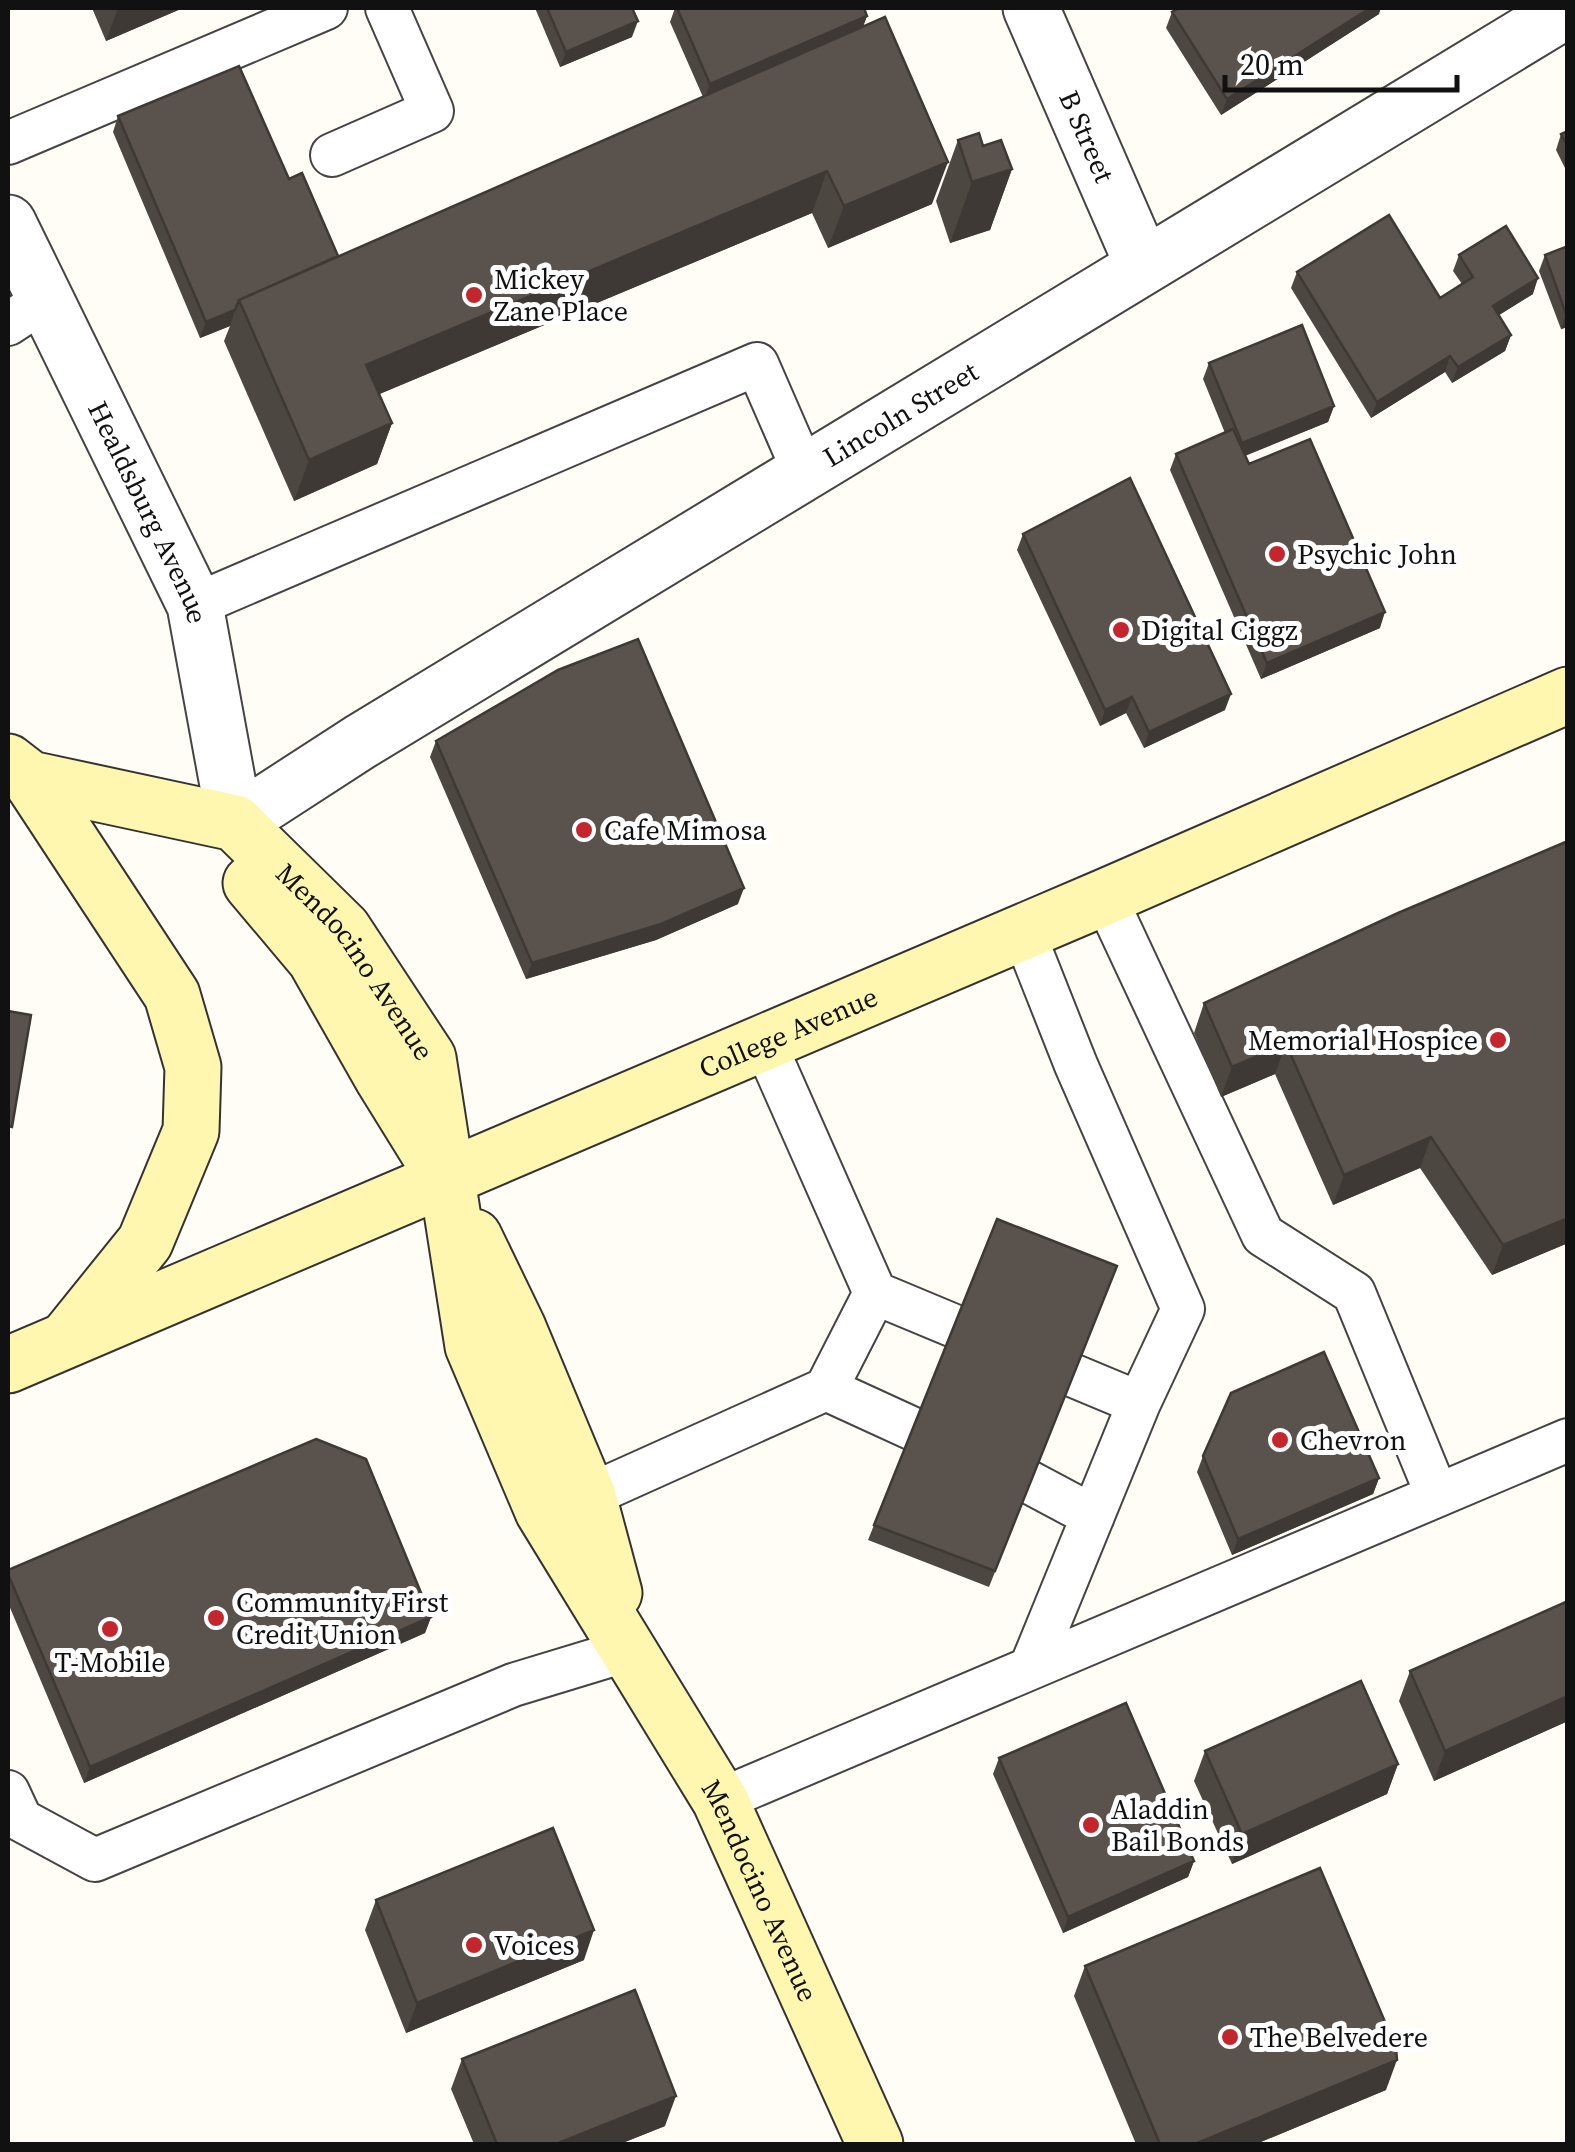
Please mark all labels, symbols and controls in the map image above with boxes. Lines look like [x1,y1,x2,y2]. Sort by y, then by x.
scale bar [1225,30,1458,92]
text: 20 m [1240,44,1304,85]
street label: B Street [1050,84,1124,189]
place label: Mickey Zane Place [494,260,628,330]
marker: Mickey Zane Place [463,284,485,306]
street label: Lincoln Street [816,352,986,476]
street label: Healdsburg Avenue [79,395,217,626]
place label: Psychic John [1297,535,1457,573]
marker: Psychic John [1266,543,1288,565]
place label: Digital Ciggz [1141,611,1298,649]
marker: Digital Ciggz [1110,619,1132,641]
place label: Cafe Mimosa [604,811,768,849]
marker: Cafe Mimosa [573,819,595,841]
street label: Mendocino Avenue [268,855,443,1067]
street label: College Avenue [693,977,883,1087]
place label: Memorial Hospice [1248,1021,1478,1059]
marker: Memorial Hospice [1487,1029,1509,1051]
place label: Chevron [1300,1421,1407,1459]
marker: Chevron [1269,1429,1291,1451]
place label: Community First Credit Union [236,1583,449,1653]
marker: Community First Credit Union [205,1607,227,1629]
marker: T-Mobile [99,1618,121,1640]
place label: T-Mobile [54,1643,166,1681]
street label: Mendocino Avenue [693,1772,827,2008]
place label: Aladdin Bail Bonds [1111,1790,1244,1860]
marker: Aladdin Bail Bonds [1080,1814,1102,1836]
place label: Voices [494,1926,575,1964]
marker: Voices [463,1934,485,1956]
place label: The Belvedere [1250,2018,1428,2056]
marker: The Belvedere [1219,2026,1241,2048]

